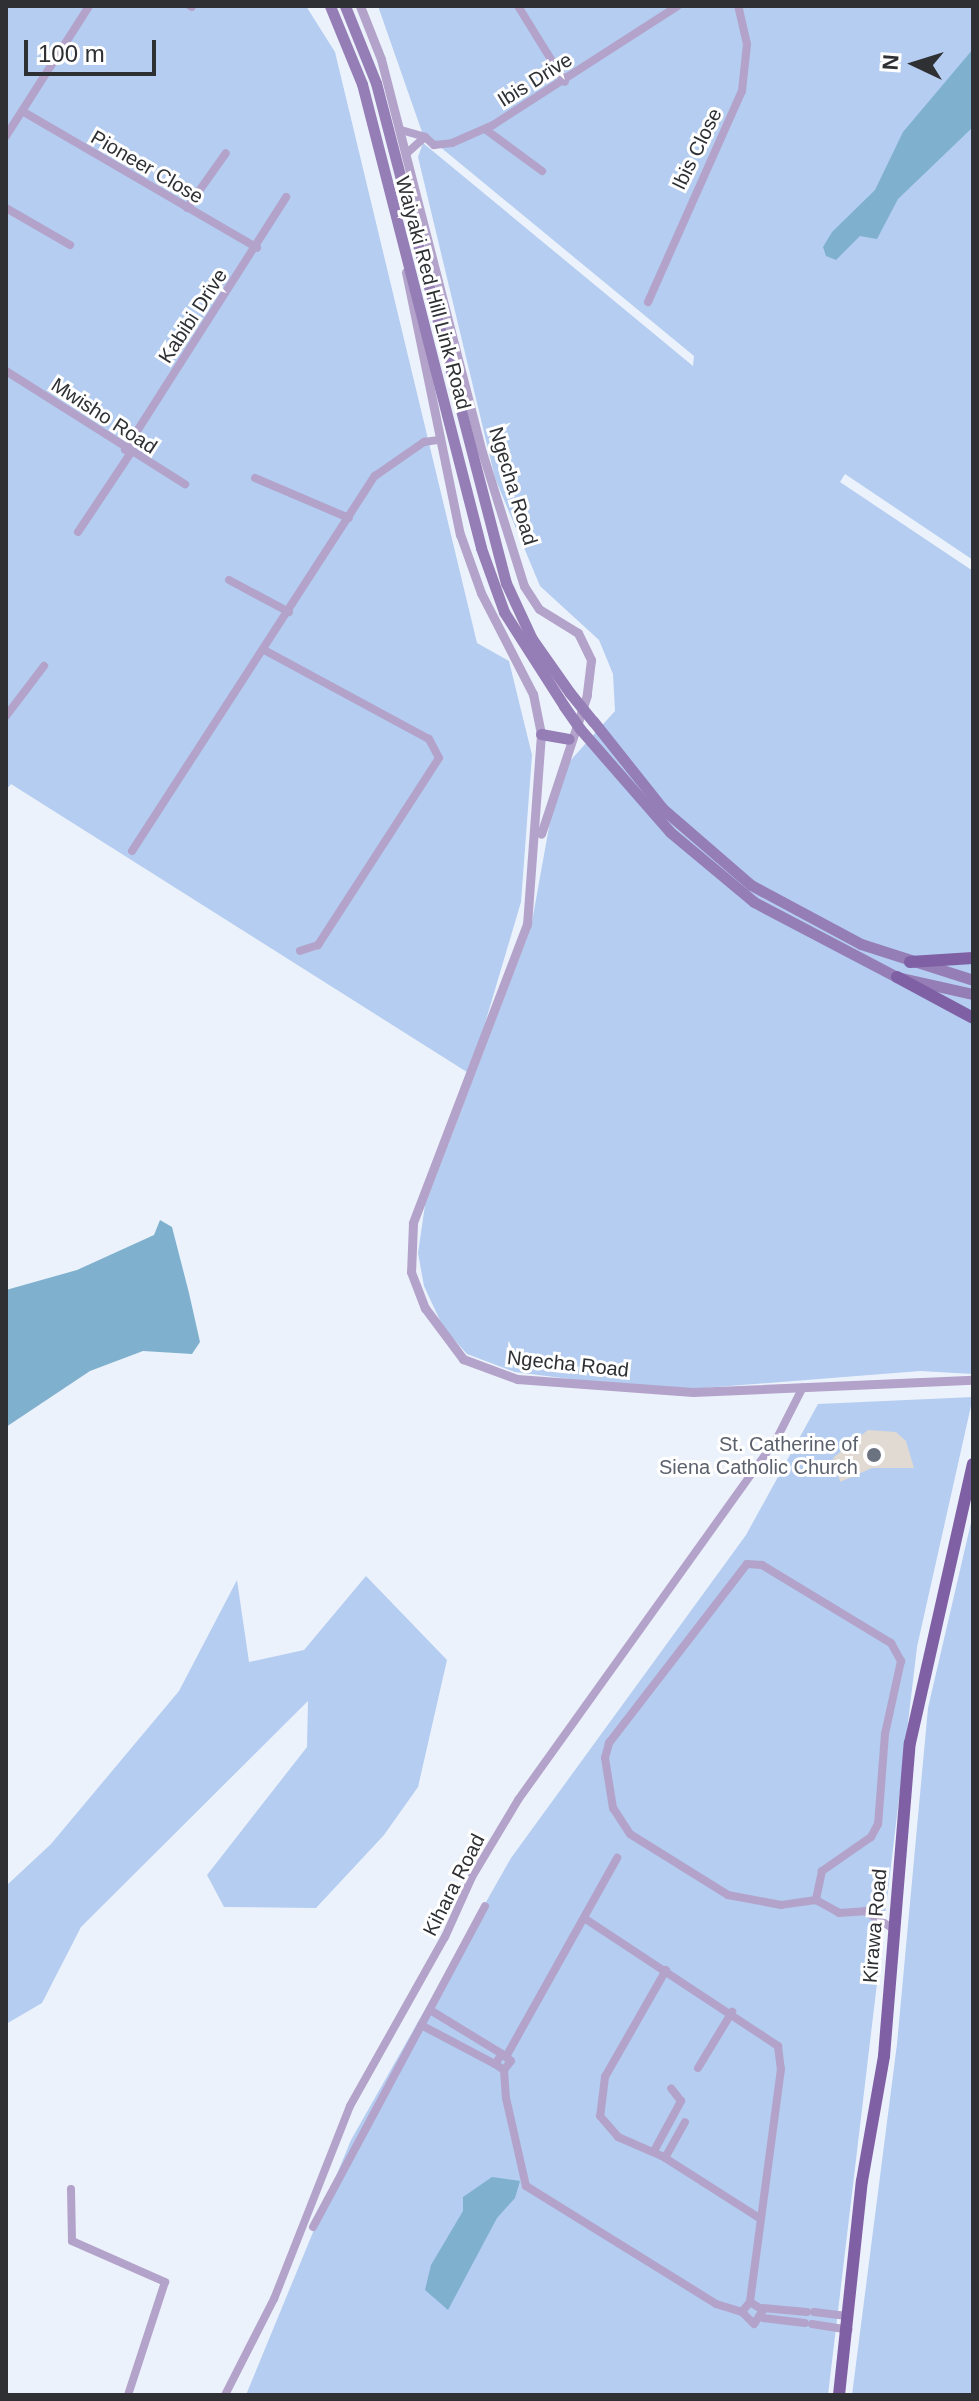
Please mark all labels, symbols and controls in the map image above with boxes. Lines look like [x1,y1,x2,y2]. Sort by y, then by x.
scale bar [28,24,160,74]
north arrow [875,24,955,104]
text: 100 m [38,40,105,67]
street label: Ibis Drive [493,48,577,112]
text: N [878,54,904,71]
street label: Ibis Close [667,104,727,194]
street label: Pioneer Close [87,125,207,209]
street label: Waiyaki Red Hill Link Road [390,174,476,412]
street label: Kabibi Drive [154,264,232,368]
street label: Mwisho Road [47,373,161,459]
street label: Ngecha Road [484,424,542,548]
street label: Ngecha Road [506,1346,630,1382]
place label: St. Catherine of Siena Catholic Church [659,1432,858,1479]
marker: St. Catherine of Siena Catholic Church [865,1446,883,1464]
street label: Kihara Road [418,1830,490,1940]
street label: Kirawa Road [858,1868,892,1984]

